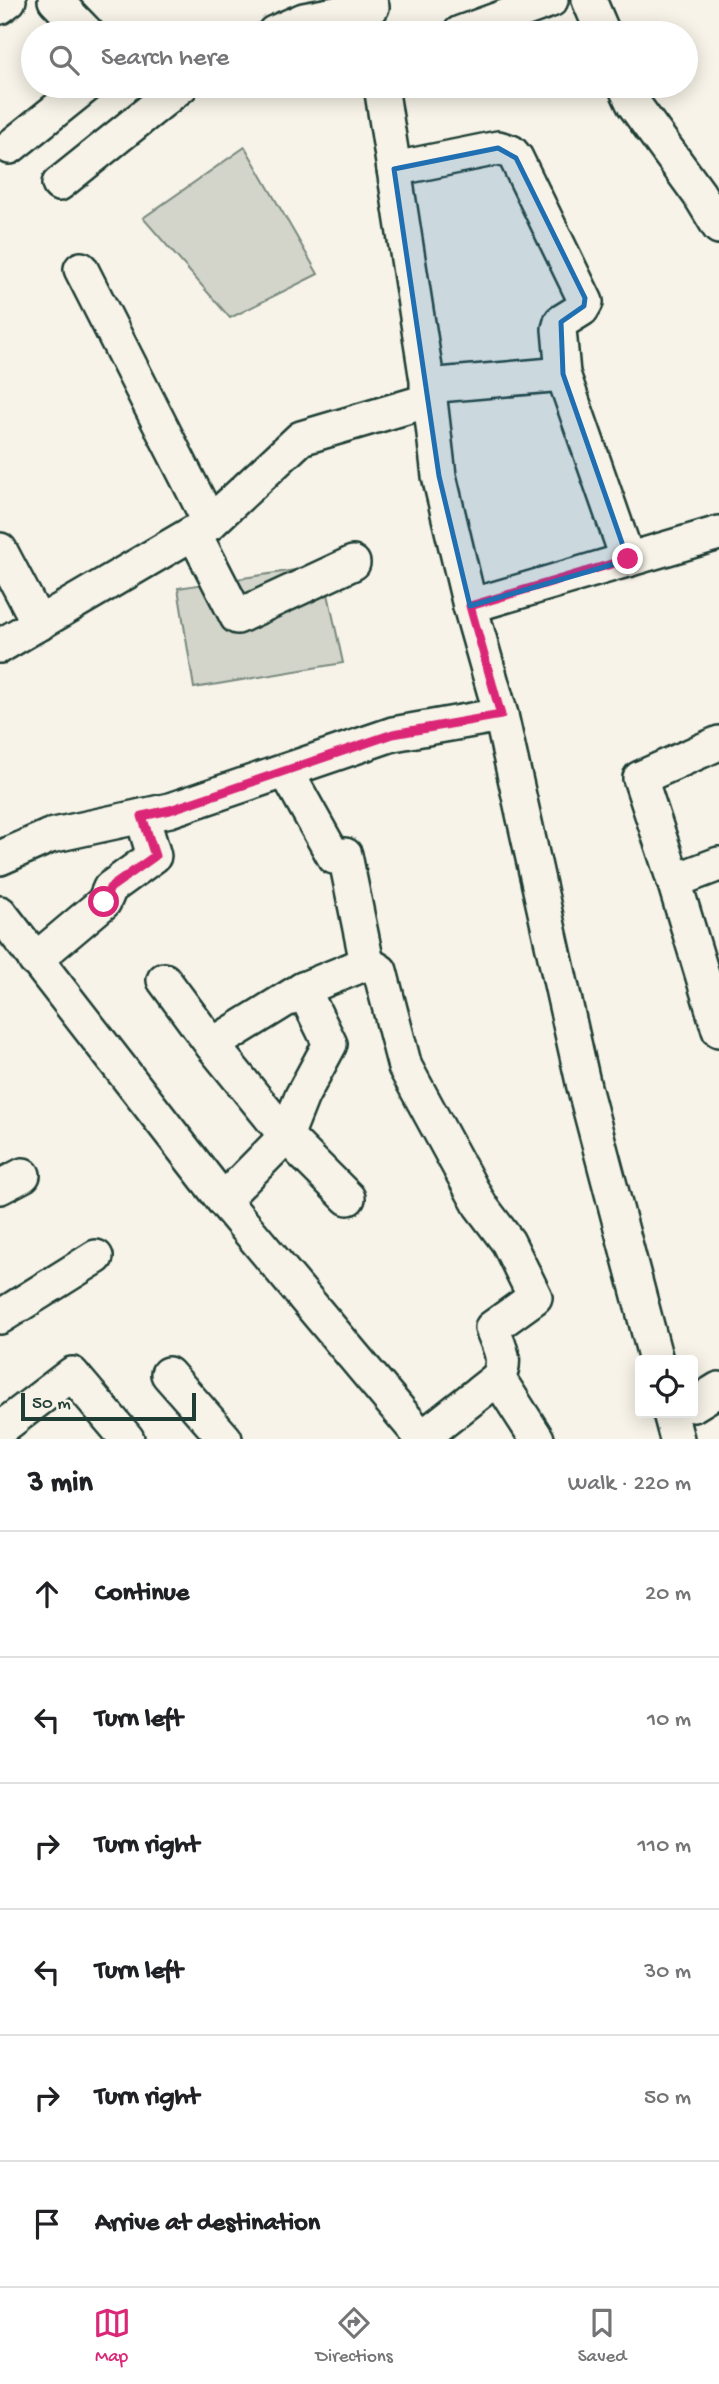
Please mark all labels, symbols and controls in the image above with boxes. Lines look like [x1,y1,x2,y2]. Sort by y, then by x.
search box [21,21,698,98]
icon: search [45,41,83,79]
text: Search here [101,44,229,75]
route end [612,543,643,574]
route start [88,886,119,917]
map controls [635,1355,698,1418]
button: locate [635,1355,698,1418]
scale bar [21,1390,196,1422]
text: 50 m [32,1393,71,1416]
text: 3 min [28,1467,93,1502]
text: Walk · 220 m [568,1471,691,1498]
icon: ahead [28,1575,66,1613]
text: Continue [95,1579,189,1610]
text: 20 m [645,1581,691,1608]
icon: left [28,1701,66,1739]
text: Turn left [95,1705,183,1736]
text: 10 m [647,1707,691,1734]
icon: right [28,1827,66,1865]
text: Turn right [95,1831,199,1862]
text: 110 m [638,1833,691,1860]
icon: left [28,1953,66,1991]
text: Turn left [95,1957,183,1988]
text: 30 m [644,1959,691,1986]
icon: right [28,2079,66,2117]
text: Turn right [95,2083,199,2114]
text: 50 m [644,2085,691,2112]
icon: arrive [28,2205,66,2243]
text: Arrive at destination [95,2209,320,2240]
tab: Map [93,2304,131,2369]
tab: Directions [316,2304,393,2369]
tab: Saved [578,2304,626,2369]

